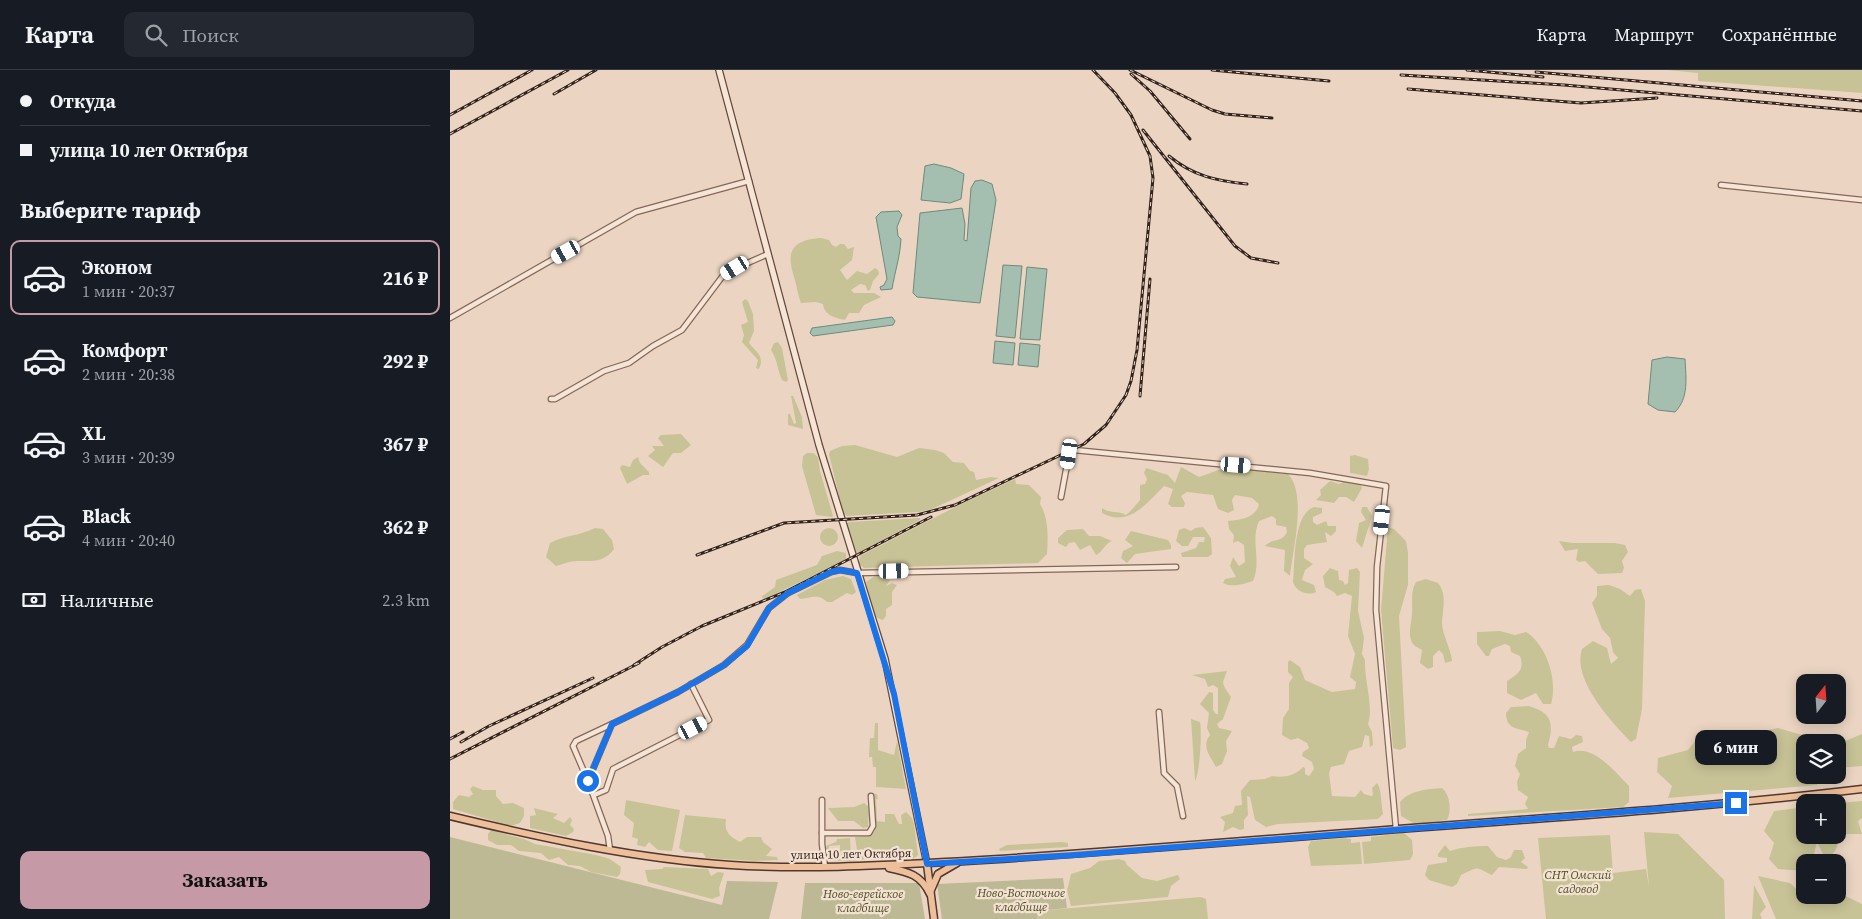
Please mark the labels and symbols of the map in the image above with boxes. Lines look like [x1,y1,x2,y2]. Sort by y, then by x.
car [549,238,582,266]
car [718,254,751,282]
car [1059,438,1078,470]
car [1220,456,1251,474]
car [1372,504,1391,536]
car [878,563,909,579]
north arrow [1796,674,1846,724]
car [676,715,709,741]
callout: 6 мин [1695,730,1777,766]
route start [577,770,599,792]
route end [1725,792,1747,814]
street label: улица 10 лет Октября [790,845,912,863]
park label: СНТ Омский садовод [1545,867,1612,897]
park label: Ново-Восточное кладбище [976,885,1065,915]
park label: Ново-еврейское кладбище [822,886,903,916]

